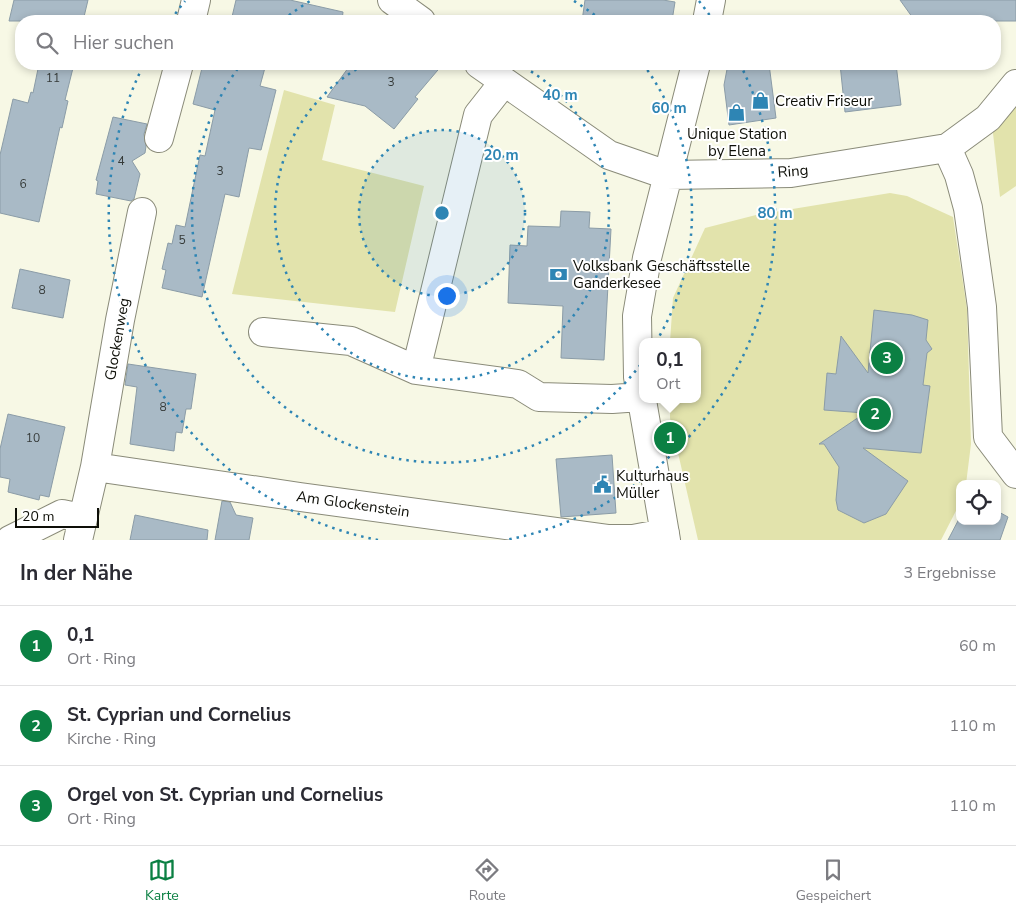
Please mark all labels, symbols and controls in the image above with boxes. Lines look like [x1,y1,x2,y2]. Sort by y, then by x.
search box [15,15,1001,70]
icon: search [33,29,61,57]
text: Hier suchen [73,30,174,56]
house number: 11 [46,70,60,86]
house number: 3 [387,74,395,90]
text: 40 m [542,85,578,105]
shop icon: Creativ Friseur [751,91,771,111]
place label: Creativ Friseur [775,91,873,111]
text: 60 m [651,98,687,118]
shop icon: Unique Station by Elena [727,103,747,123]
place label: Unique Station by Elena [687,124,787,161]
text: 20 m [483,145,519,165]
house number: 4 [117,153,125,169]
street label: Ring [777,160,809,182]
house number: 3 [216,163,224,179]
house number: 6 [19,176,27,192]
text: 80 m [757,203,793,223]
centre of rings [433,204,451,222]
house number: 5 [178,232,186,248]
place label: Volksbank Geschäftsstelle Ganderkesee [572,256,750,293]
bank icon: Volksbank Geschäftsstelle Ganderkesee [549,265,569,285]
house number: 8 [38,282,46,298]
your location [434,283,460,309]
street label: Glockenweg [100,296,134,382]
popup [639,338,701,403]
pin: 3 [871,339,903,377]
text: 0,1 [656,347,684,373]
text: Ort [656,373,680,395]
pin: 2 [859,395,891,433]
house number: 8 [159,399,167,415]
pin: 1 [654,419,686,457]
house number: 10 [26,430,40,446]
place label: Kulturhaus Müller [616,466,689,503]
public building icon: Kulturhaus Müller [592,475,612,495]
map controls [956,480,1001,525]
button: locate [956,480,1001,525]
street label: Am Glockenstein [295,486,411,522]
scale bar [15,505,99,528]
text: 20 m [22,507,54,526]
text: In der Nähe [20,559,133,587]
text: 3 Ergebnisse [903,562,996,584]
text: 0,1 [67,622,95,648]
text: 1 [31,635,41,657]
text: 60 m [959,635,996,657]
text: Ort · Ring [67,648,136,670]
text: St. Cyprian und Cornelius [67,702,291,728]
text: 2 [31,715,41,737]
text: 110 m [949,715,996,737]
text: Kirche · Ring [67,728,156,750]
text: Orgel von St. Cyprian und Cornelius [67,782,383,808]
text: 3 [31,795,41,817]
text: 110 m [949,795,996,817]
text: Ort · Ring [67,808,136,830]
tab: Karte [145,856,179,905]
tab: Route [469,856,506,905]
tab: Gespeichert [796,856,871,905]

